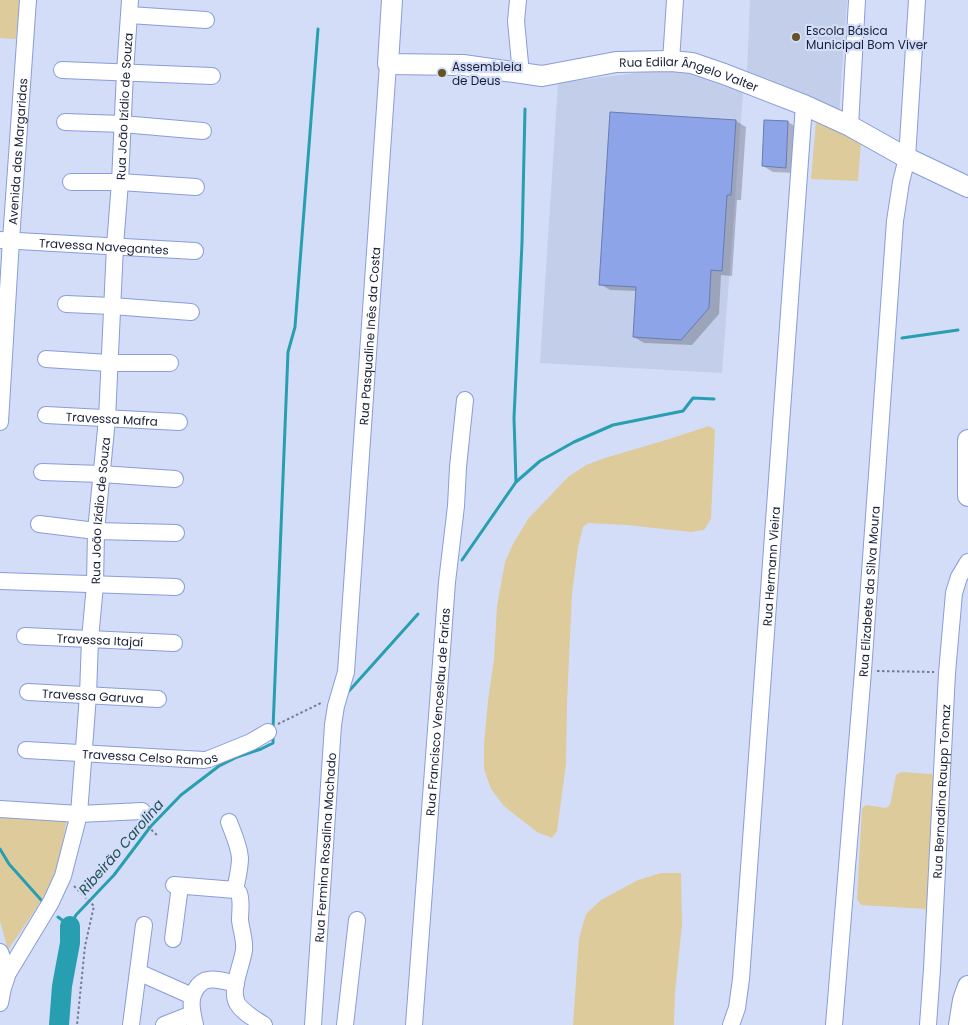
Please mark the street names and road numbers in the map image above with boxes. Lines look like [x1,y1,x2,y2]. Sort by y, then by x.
street label: Rua João Izídio de Souza [112,32,136,181]
street label: Rua Edilar Ângelo Valter [619,52,761,95]
street label: Avenida das Margaridas [4,77,31,226]
street label: Travessa Navegantes [38,234,169,258]
street label: Rua Pasqualine Inês da Costa [355,246,384,426]
street label: Travessa Mafra [65,408,158,429]
street label: Rua João Izídio de Souza [87,436,114,584]
street label: Rua Elizabete da Silva Moura [854,505,883,678]
street label: Rua Hermann Vieira [758,506,784,627]
street label: Rua Francisco Venceslau de Farias [421,607,454,816]
street label: Travessa Itajaí [56,629,144,650]
street label: Travessa Garuva [42,684,144,707]
street label: Rua Bernadina Raupp Tomaz [928,704,954,879]
street label: Travessa Celso Ramos [82,745,220,768]
street label: Rua Fermina Rosalina Machado [310,752,340,943]

